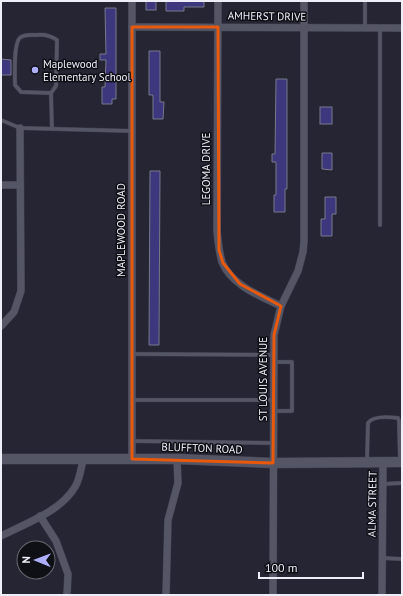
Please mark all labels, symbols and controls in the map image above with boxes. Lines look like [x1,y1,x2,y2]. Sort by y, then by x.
street label: AMHERST DRIVE [228,8,306,24]
place label: Maplewood Elementary School [43,57,131,84]
marker: Maplewood Elementary School [30,65,40,75]
street label: LEGOMA DRIVE [199,133,213,205]
street label: MAPLEWOOD ROAD [114,183,128,277]
street label: ST LOUIS AVENUE [256,337,270,421]
street label: BLUFFTON ROAD [161,440,243,456]
street label: ALMA STREET [364,471,380,537]
north arrow [16,540,56,580]
scale bar [259,554,363,580]
text: N [19,556,33,564]
text: 100 m [265,560,298,575]

